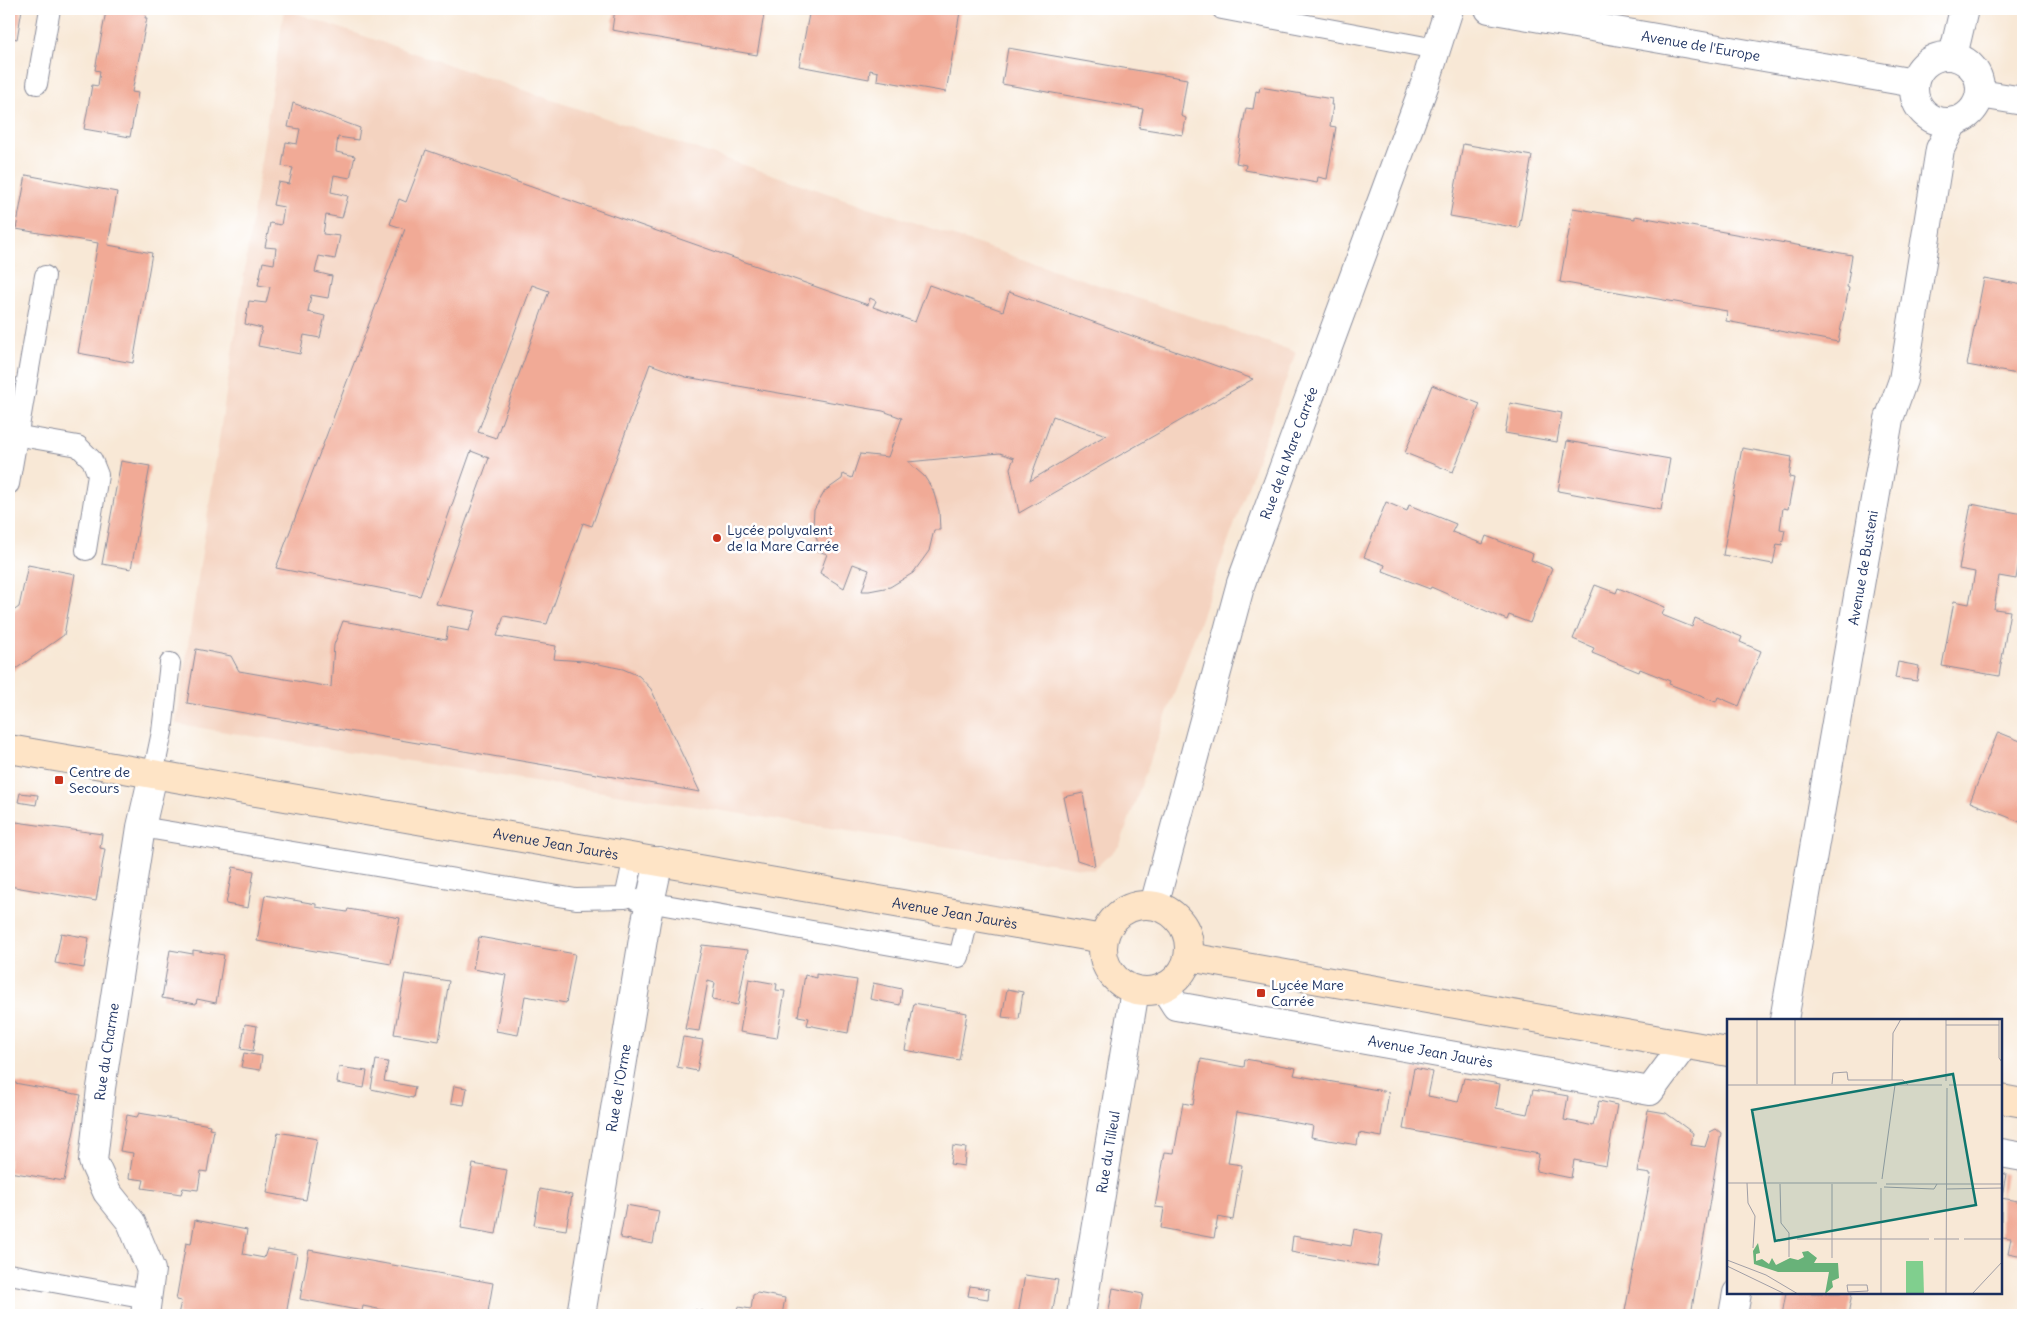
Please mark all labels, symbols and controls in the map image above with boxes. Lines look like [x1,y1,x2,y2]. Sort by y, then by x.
street label: Avenue de l'Europe [1640,27,1762,65]
street label: Rue de la Mare Carrée [1256,384,1322,522]
street label: Avenue de Busteni [1844,509,1882,627]
place label: Lycée polyvalent de la Mare Carrée [727,521,839,555]
marker: Lycée polyvalent de la Mare Carrée [711,532,723,544]
place label: Centre de Secours [69,763,130,797]
marker: Centre de Secours [53,774,65,786]
street label: Avenue Jean Jaurès [492,824,620,864]
street label: Avenue Jean Jaurès [891,894,1019,933]
place label: Lycée Mare Carrée [1271,976,1344,1010]
marker: Lycée Mare Carrée [1255,987,1267,999]
street label: Rue du Charme [91,1002,123,1101]
inset map [1727,1019,2002,1294]
street label: Avenue Jean Jaurès [1366,1032,1494,1072]
street label: Rue de l'Orme [602,1043,635,1133]
street label: Rue du Tilleul [1092,1110,1124,1195]

